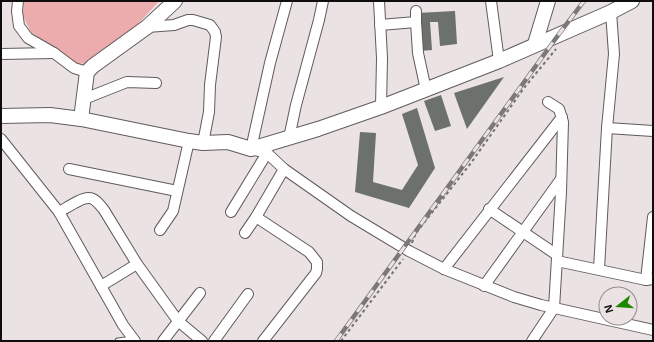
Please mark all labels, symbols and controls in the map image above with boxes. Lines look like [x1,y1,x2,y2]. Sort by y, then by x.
north arrow [598,286,638,326]
text: N [602,303,615,314]

